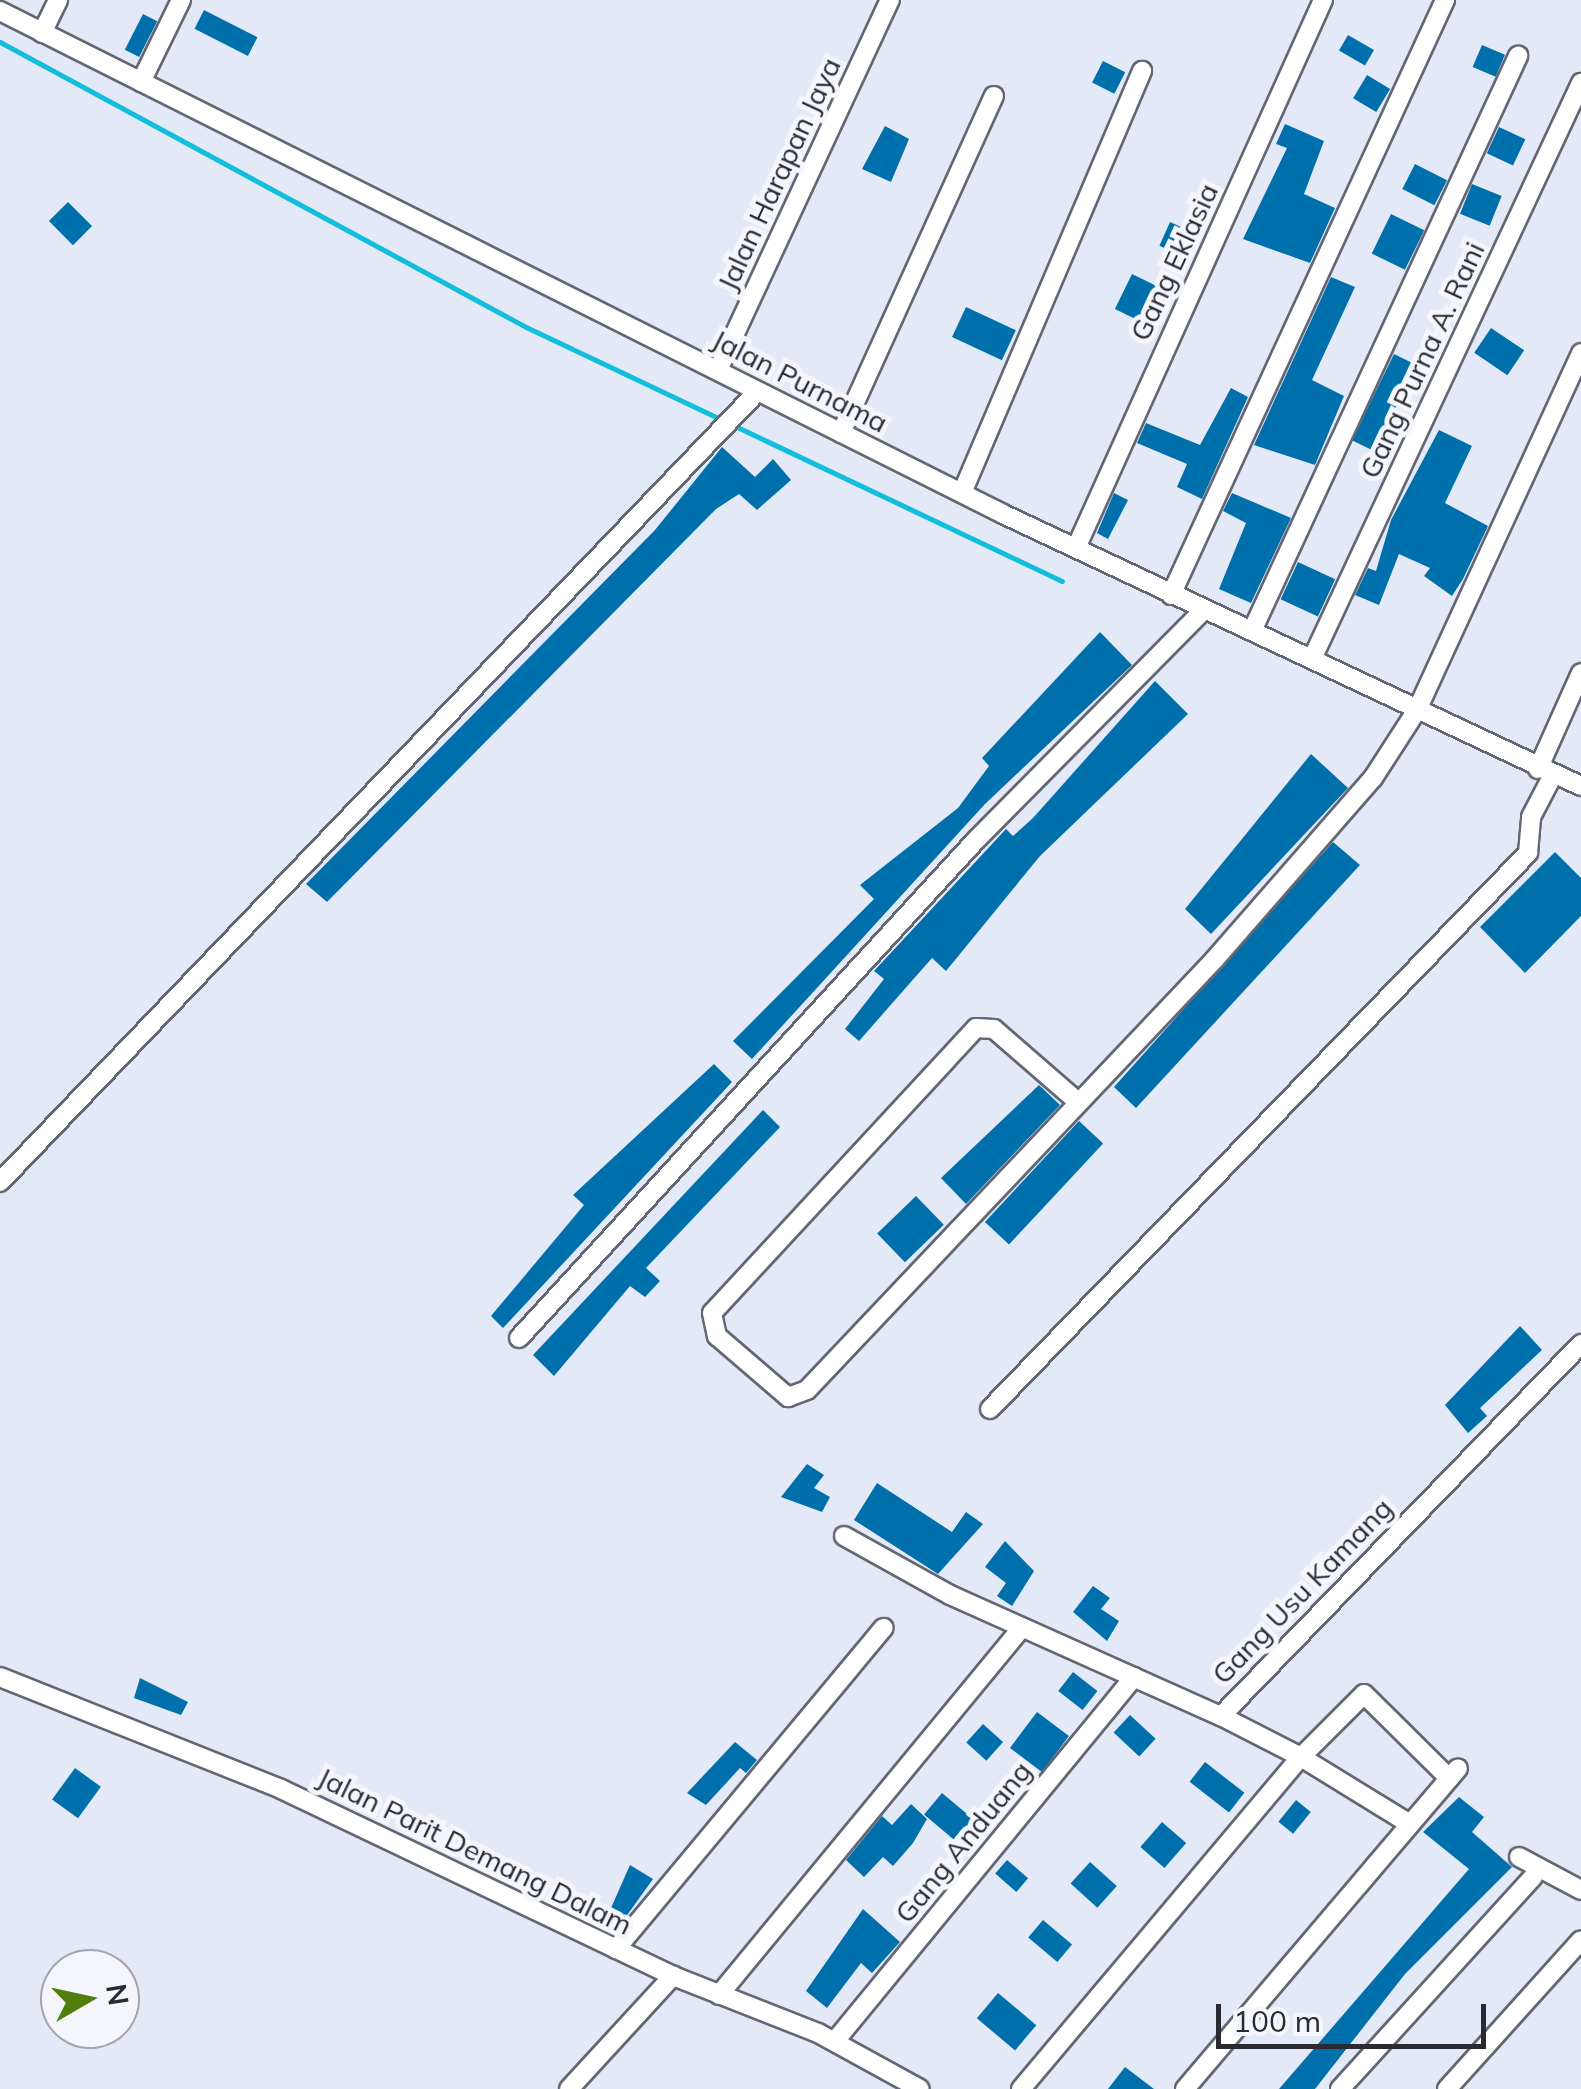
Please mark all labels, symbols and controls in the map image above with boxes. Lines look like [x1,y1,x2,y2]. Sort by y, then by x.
street label: Jalan Harapan Jaya [710,52,848,296]
street label: Gang Eklasia [1123,178,1225,346]
street label: Gang Purna A. Rani [1353,237,1491,483]
street label: Jalan Purnama [707,322,893,440]
street label: Gang Usu Kamang [1205,1491,1399,1691]
street label: Gang Anduang [888,1755,1038,1929]
street label: Jalan Parit Demang Dalam [312,1760,638,1942]
north arrow [40,1949,140,2049]
text: N [99,1981,137,2008]
scale bar [1221,1984,1491,2046]
text: 100 m [1233,2002,1321,2040]

